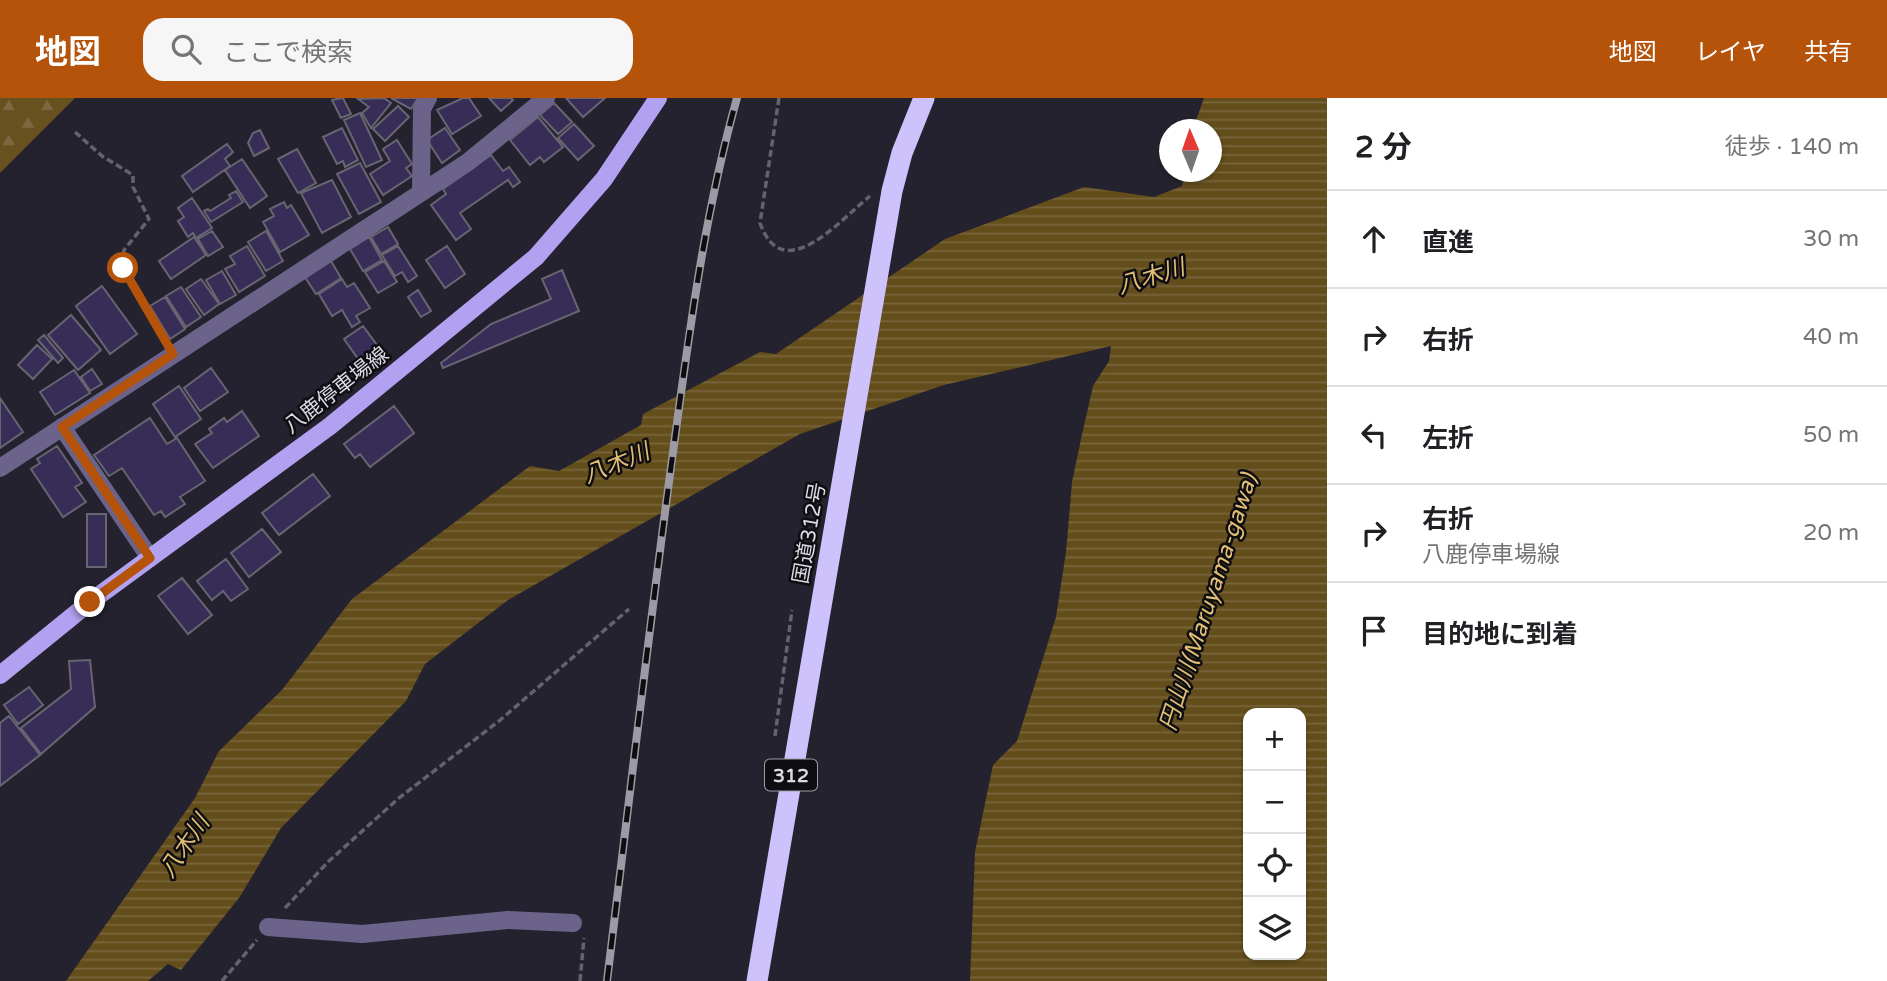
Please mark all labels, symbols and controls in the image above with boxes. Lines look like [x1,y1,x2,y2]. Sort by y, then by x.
search box [143,18,633,81]
icon: search [167,30,205,68]
text: 地図 [35,33,101,72]
text: ここで検索 [223,37,353,68]
text: 地図 [1609,38,1657,67]
text: レイヤ [1695,38,1766,67]
text: 共有 [1804,38,1852,67]
north arrow [1159,119,1222,182]
text: 2 分 [1355,129,1412,166]
text: 徒歩 · 140 m [1725,133,1859,161]
icon: ahead [1355,220,1393,258]
text: 30 m [1803,225,1859,253]
text: 直進 [1422,227,1474,258]
route start [107,252,138,283]
water label: 八木川 [1114,253,1191,300]
icon: right [1355,318,1393,356]
text: 40 m [1803,323,1859,351]
text: 右折 [1422,325,1474,356]
street label: 八鹿停車場線 [279,342,394,439]
icon: left [1355,416,1393,454]
text: 50 m [1803,421,1859,449]
text: 左折 [1422,423,1474,454]
water label: 八木川 [579,437,656,490]
water label: 円山川(Maruyama-gawa) [1154,469,1264,734]
street label: 国道312号 [788,480,831,586]
text: 右折 [1422,504,1474,535]
icon: right [1355,514,1393,552]
text: 20 m [1803,519,1859,547]
text: 八鹿停車場線 [1422,541,1560,569]
route end [74,586,105,617]
icon: arrive [1355,612,1393,650]
text: 目的地に到着 [1422,619,1578,650]
map controls [1243,708,1306,960]
button: + [1243,708,1306,771]
road number: 312 [765,760,817,790]
button: − [1243,771,1306,834]
water label: 八木川 [154,808,217,883]
button: locate [1243,834,1306,897]
button: layers [1243,897,1306,960]

